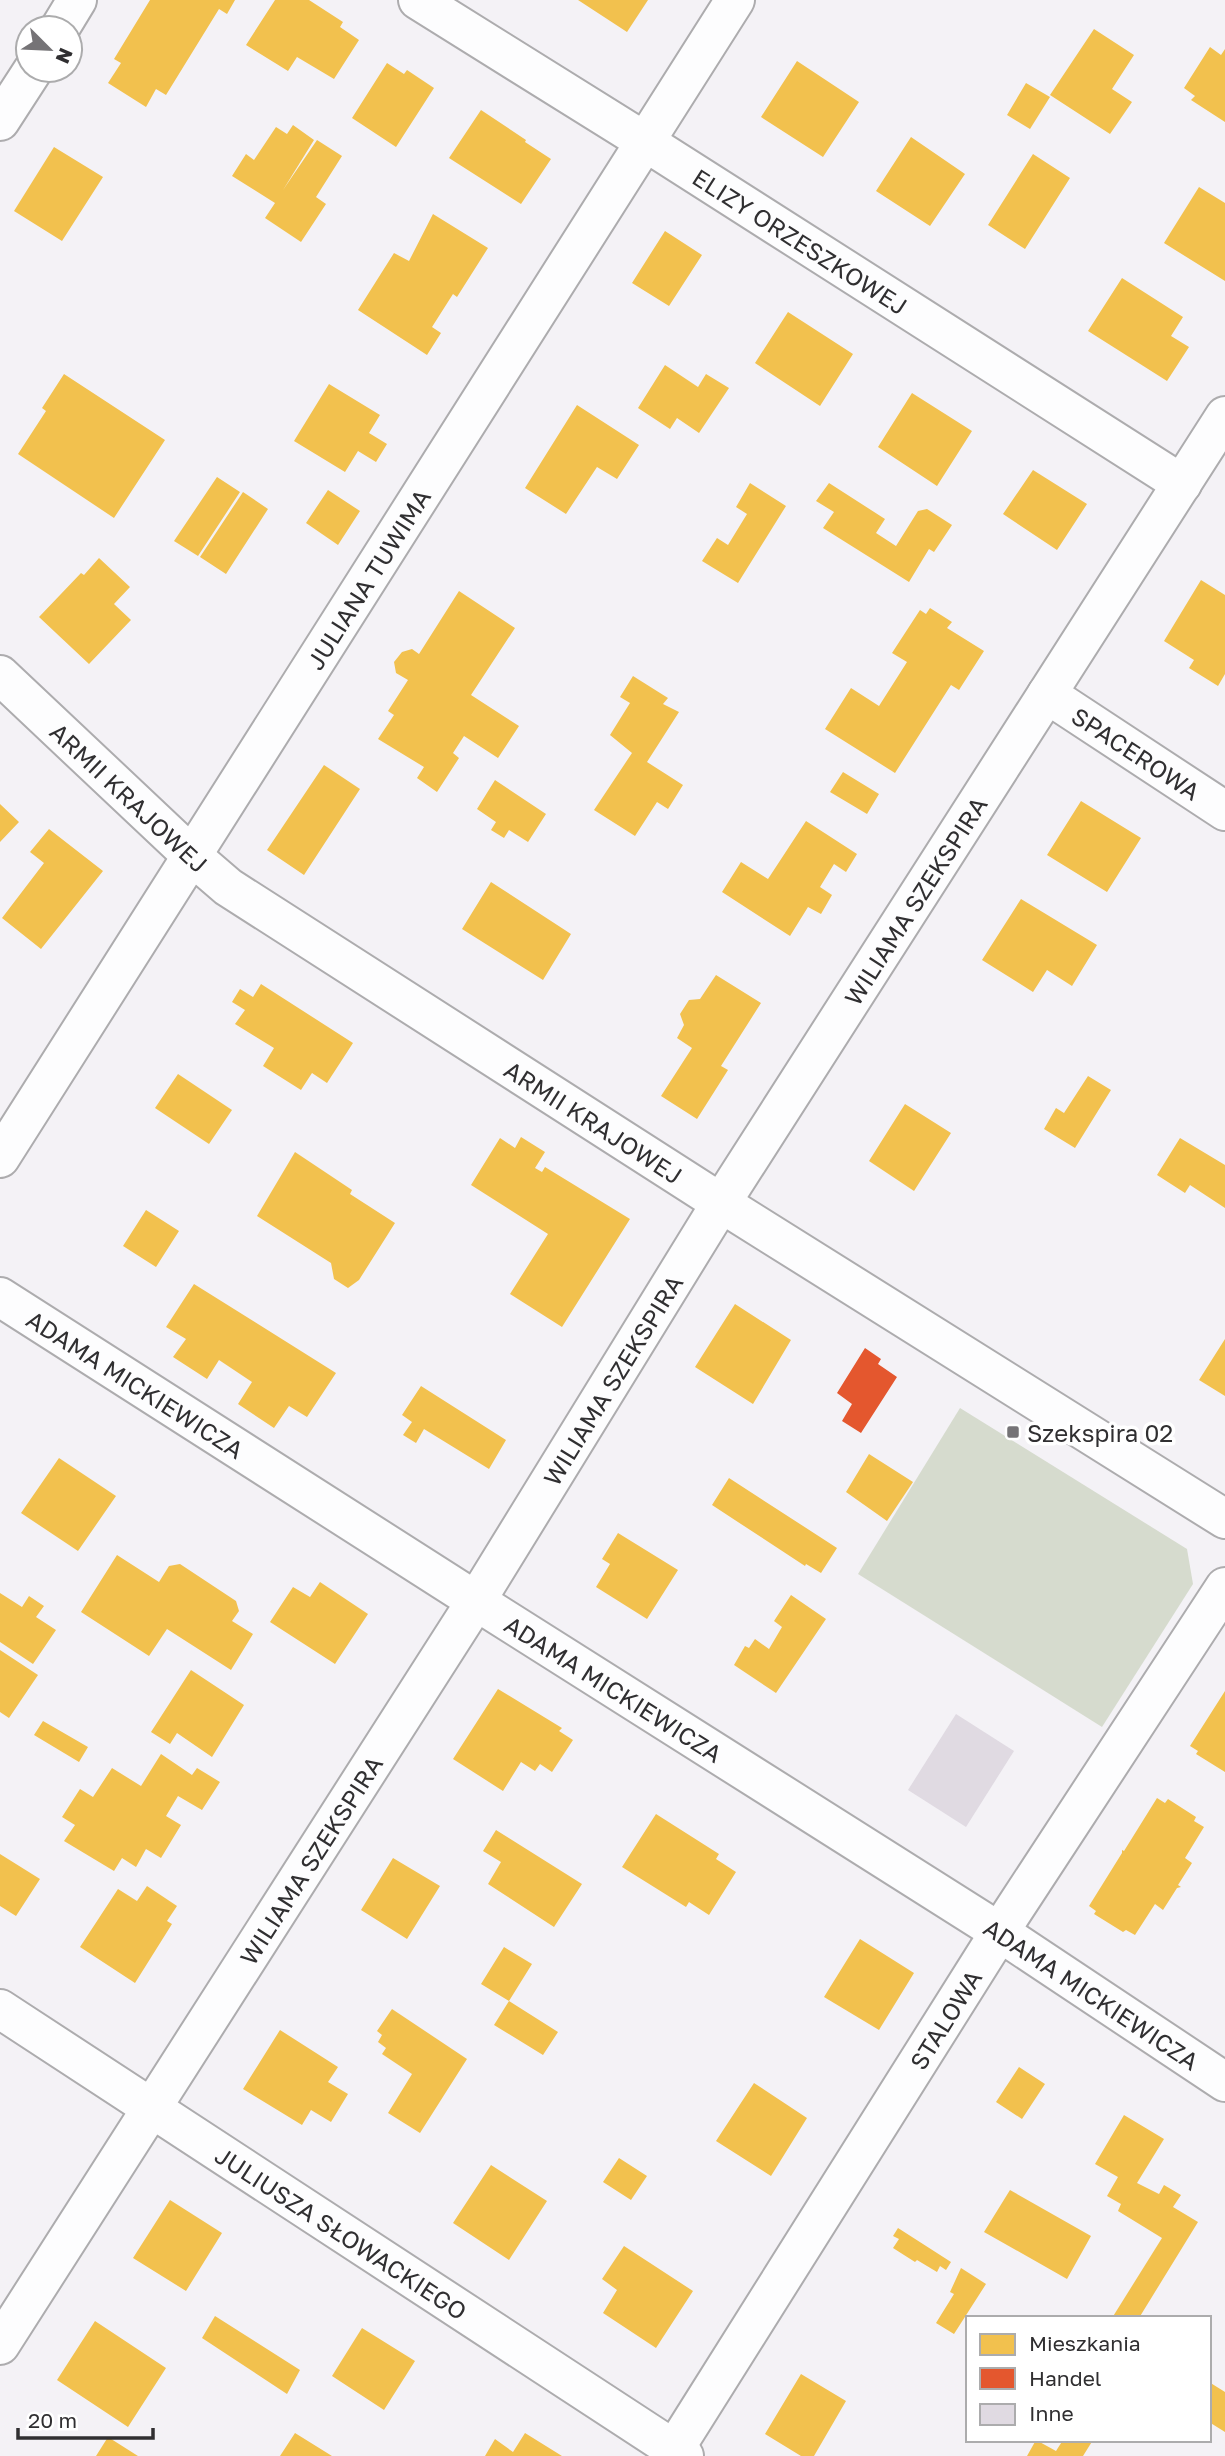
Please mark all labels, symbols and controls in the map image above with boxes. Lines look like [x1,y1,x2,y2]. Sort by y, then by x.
north arrow [14,14,84,84]
text: N [52,45,78,67]
street label: ELIZY ORZESZKOWEJ [688,162,913,320]
street label: JULIANA TUWIMA [300,483,436,675]
street label: SPACEROWA [1067,700,1206,805]
street label: ARMII KRAJOWEJ [45,716,214,878]
street label: WILIAMA SZEKSPIRA [837,791,992,1010]
street label: ARMII KRAJOWEJ [500,1054,688,1189]
street label: WILIAMA SZEKSPIRA [536,1269,688,1490]
street label: ADAMA MICKIEWICZA [22,1304,250,1464]
place label: Szekspira 02 [1027,1418,1173,1447]
marker: Szekspira 02 [1005,1424,1021,1440]
street label: ADAMA MICKIEWICZA [500,1609,728,1768]
street label: WILIAMA SZEKSPIRA [233,1750,388,1970]
street label: ADAMA MICKIEWICZA [979,1912,1205,2075]
street label: STALOWA [903,1964,987,2074]
street label: JULIUSZA SŁOWACKIEGO [210,2140,473,2325]
legend [966,2316,1211,2442]
text: Mieszkania [1029,2330,1141,2356]
text: Handel [1029,2365,1102,2391]
scale bar [18,2396,152,2440]
text: Inne [1029,2400,1074,2426]
text: 20 m [28,2407,77,2433]

